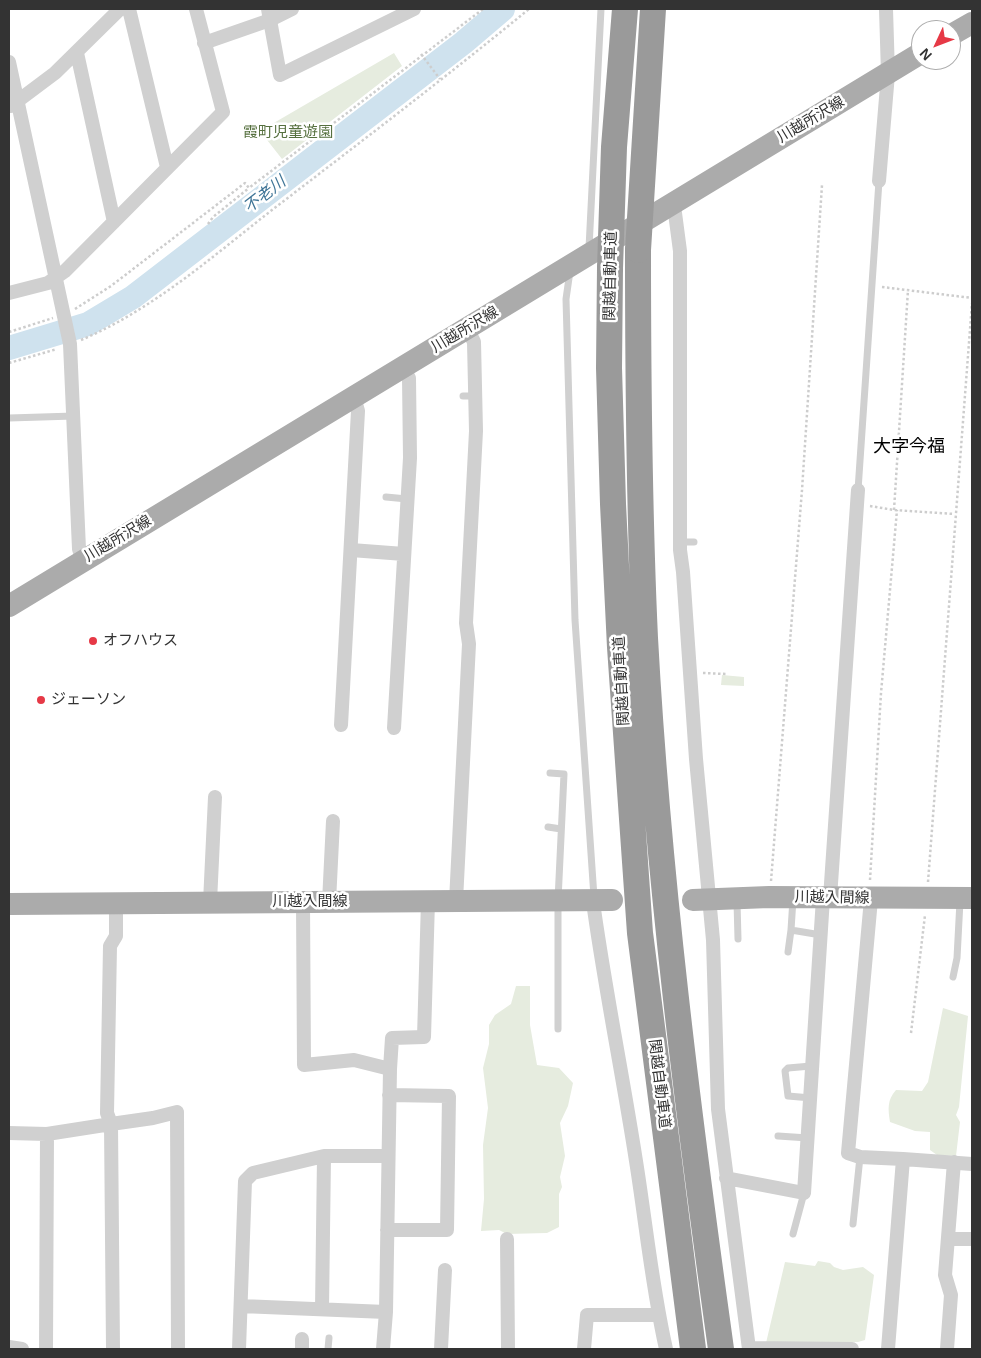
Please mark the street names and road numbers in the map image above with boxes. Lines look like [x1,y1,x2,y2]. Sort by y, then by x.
street label: 川越所沢線 [774,93,848,147]
street label: 関越自動車道 [601,231,621,321]
street label: 川越所沢線 [428,303,502,357]
street label: 川越所沢線 [81,512,155,566]
street label: 関越自動車道 [611,636,633,726]
street label: 川越入間線 [794,888,870,908]
street label: 川越入間線 [273,893,347,911]
street label: 関越自動車道 [645,1038,673,1130]

